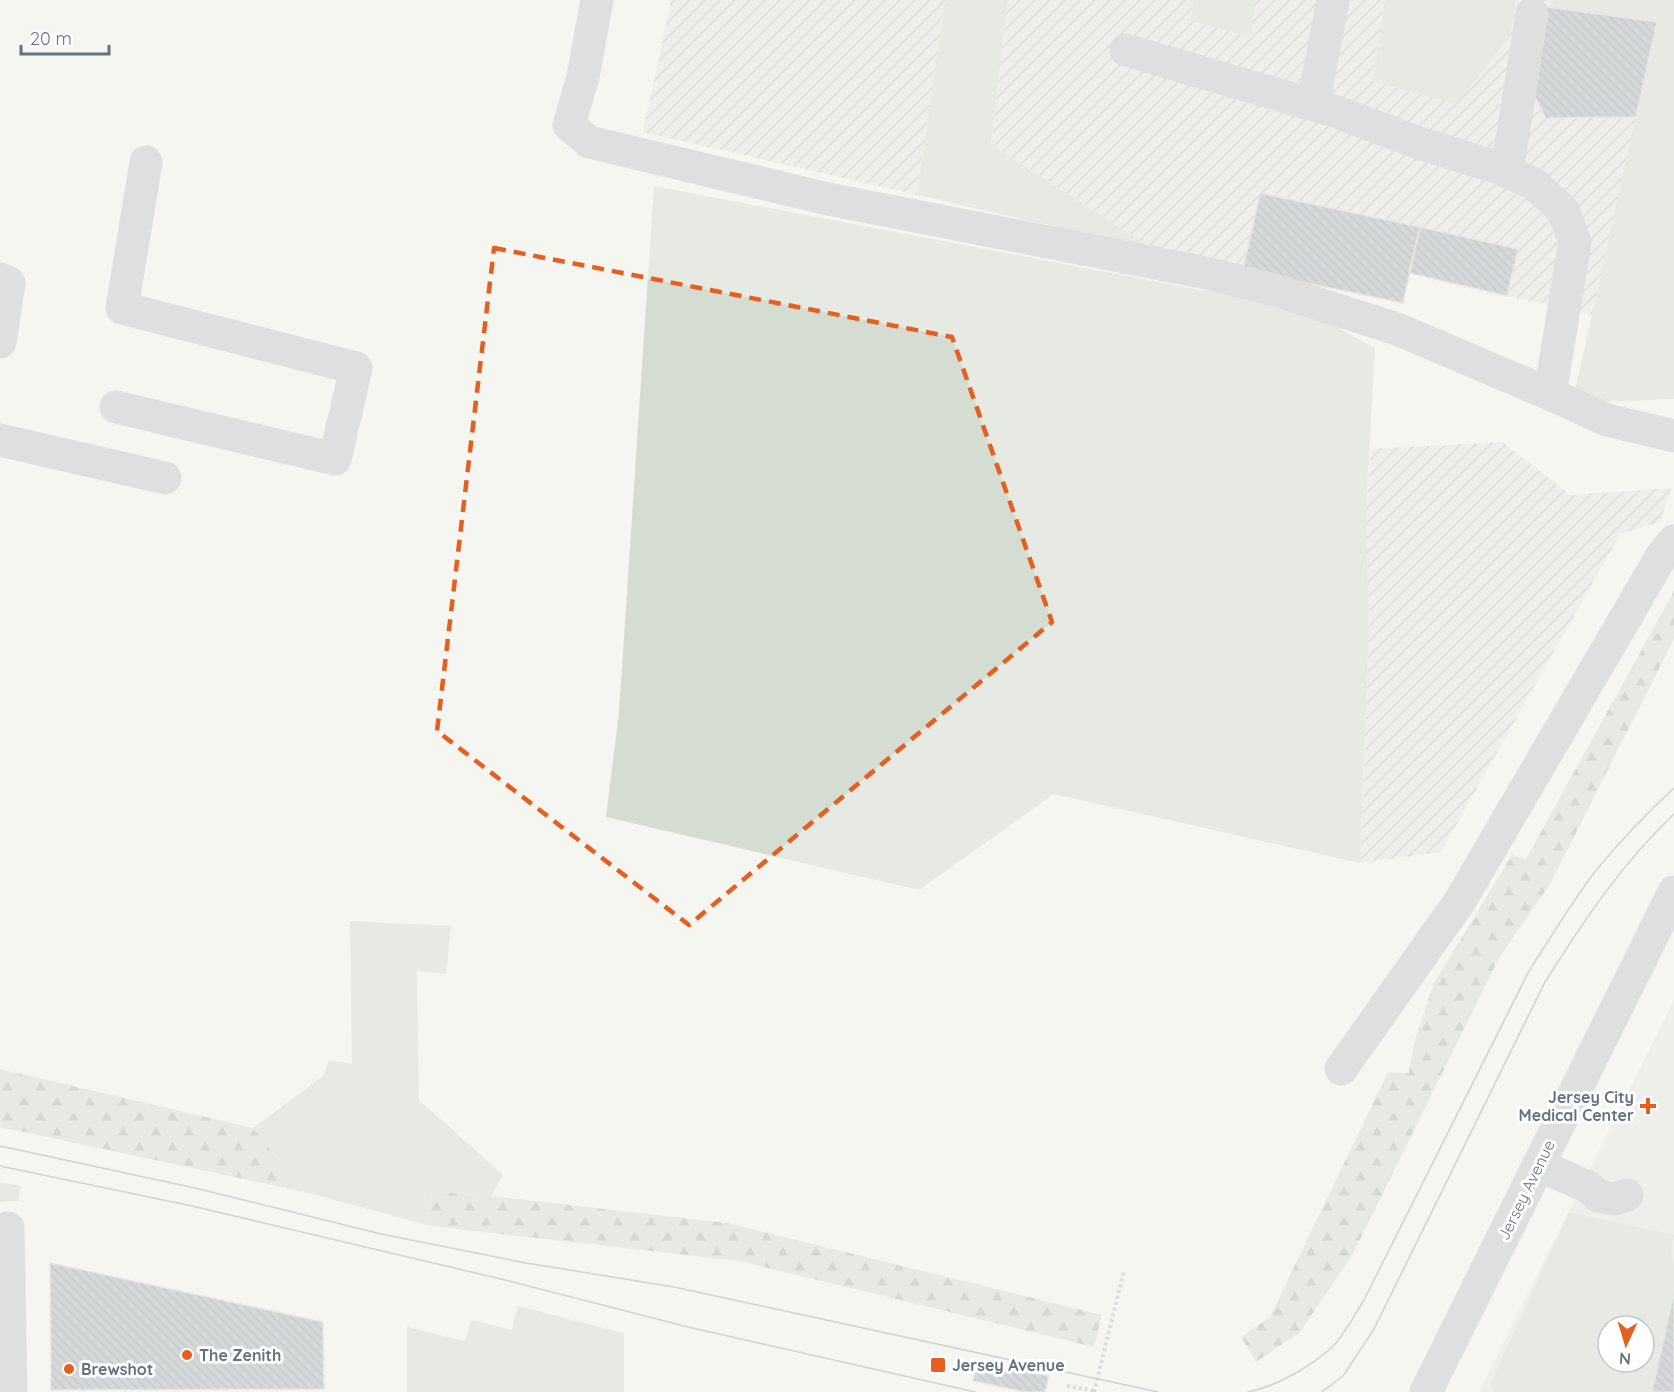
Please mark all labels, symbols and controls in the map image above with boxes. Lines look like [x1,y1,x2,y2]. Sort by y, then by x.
scale bar [21,18,110,56]
text: 20 m [30,27,72,50]
place label: Jersey City Medical Center [1519,1087,1634,1125]
marker: Jersey City Medical Center [1639,1097,1657,1115]
street label: Jersey Avenue [1493,1137,1559,1243]
north arrow [1596,1314,1656,1374]
place label: The Zenith [199,1345,281,1365]
marker: The Zenith [180,1348,194,1362]
text: N [1618,1349,1632,1369]
place label: Jersey Avenue [952,1355,1065,1375]
marker: Jersey Avenue [929,1356,947,1374]
place label: Brewshot [81,1359,153,1379]
marker: Brewshot [62,1362,76,1376]

